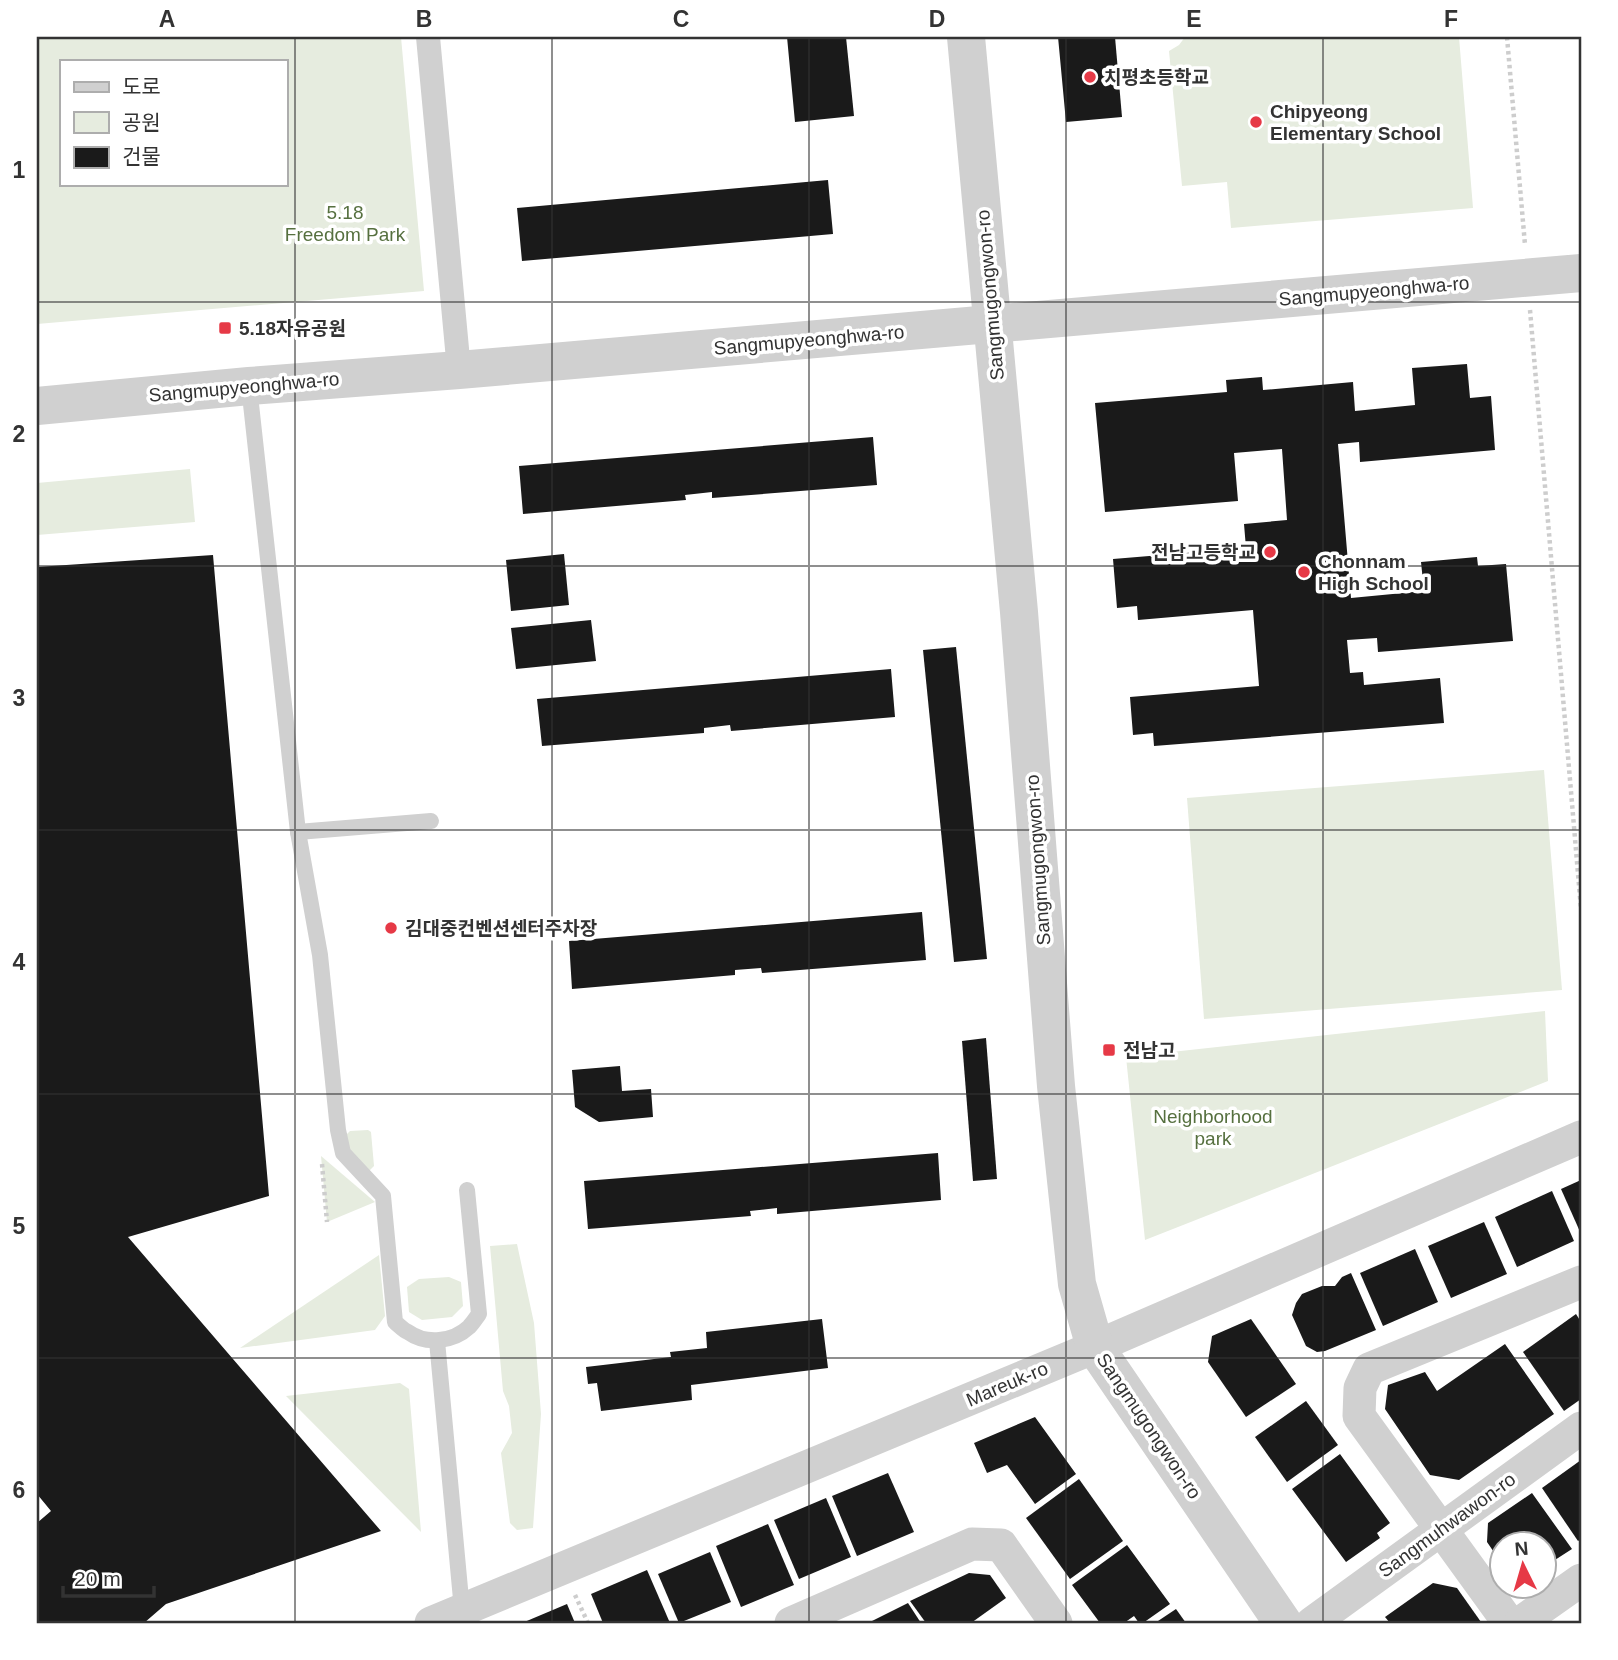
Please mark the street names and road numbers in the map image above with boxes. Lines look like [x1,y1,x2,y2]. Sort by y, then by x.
street label: Sangmugongwon-ro [972,209,1008,381]
street label: Sangmupyeonghwa-ro [1278,272,1470,310]
street label: Sangmupyeonghwa-ro [713,321,905,359]
street label: Sangmupyeonghwa-ro [148,368,340,406]
street label: Sangmugongwon-ro [1022,774,1054,946]
street label: Sangmugongwon-ro [1092,1349,1206,1503]
street label: Mareuk-ro [963,1357,1051,1411]
street label: Sangmuhwawon-ro [1375,1468,1519,1582]

